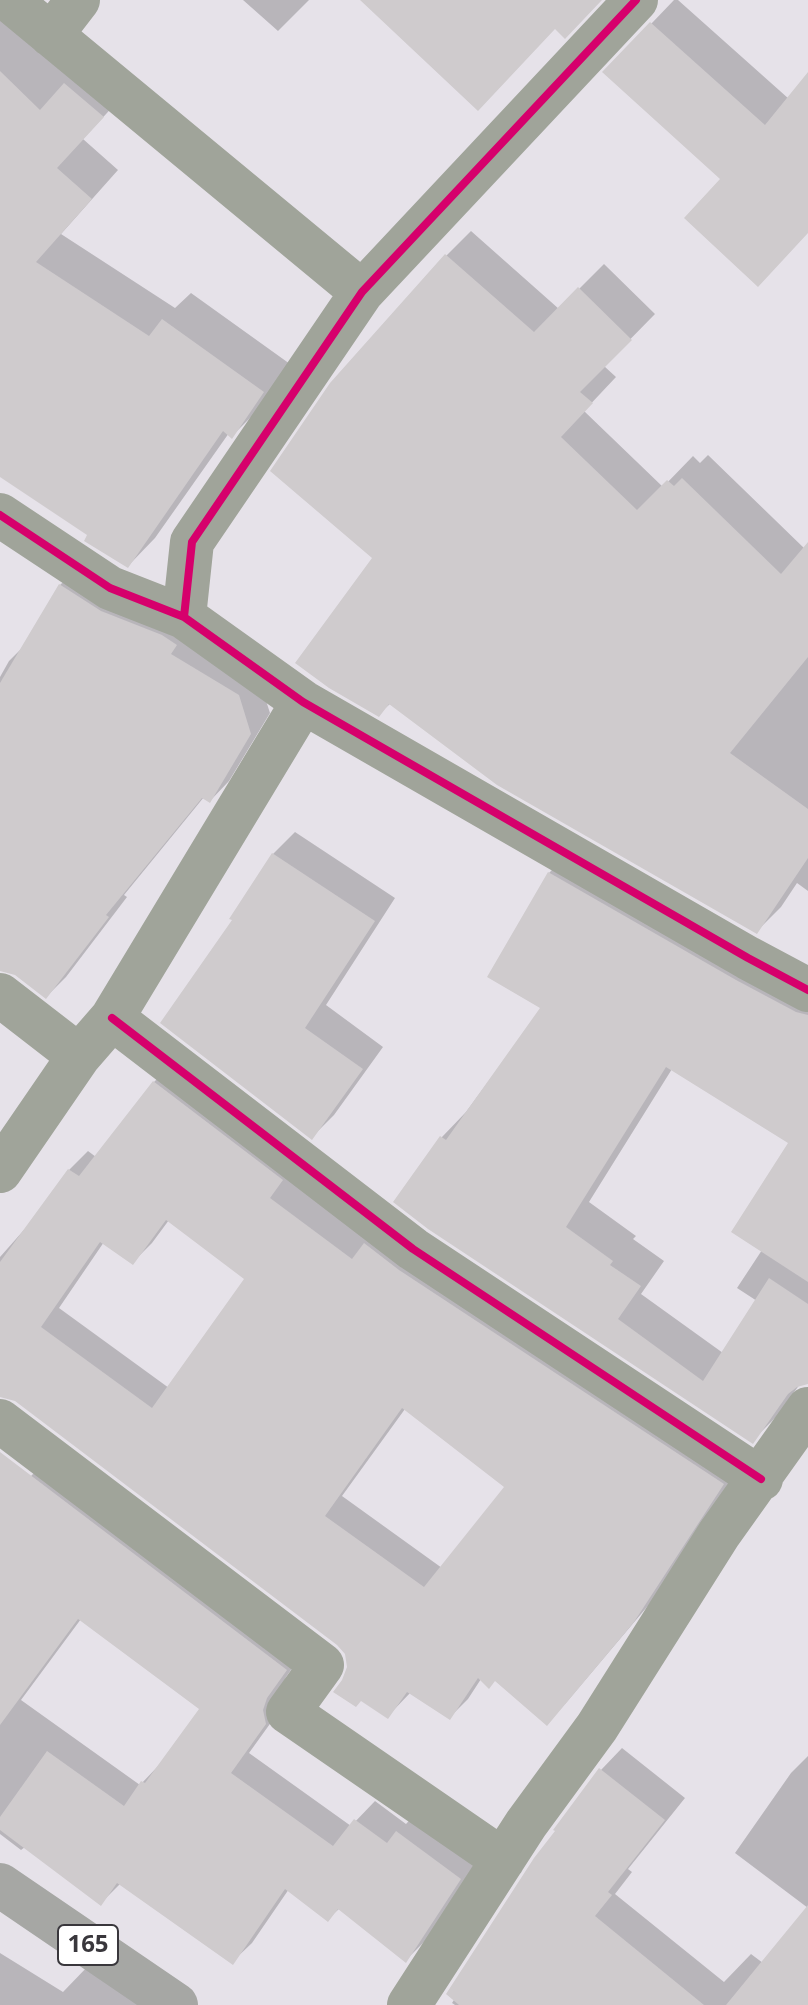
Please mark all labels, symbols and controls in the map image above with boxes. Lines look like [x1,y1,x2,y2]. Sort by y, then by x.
road number: 165 [58,1925,118,1965]

